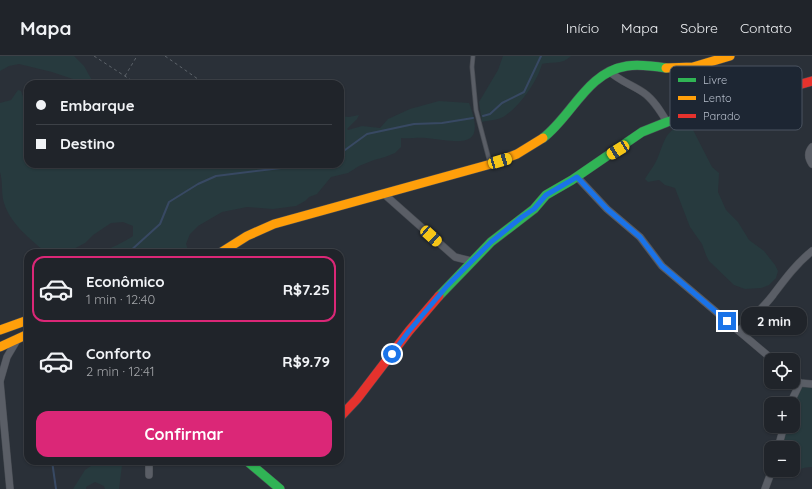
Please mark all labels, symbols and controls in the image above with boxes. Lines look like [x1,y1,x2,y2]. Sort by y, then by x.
text: Mapa [20,16,71,40]
text: Início [566,19,599,37]
text: Mapa [621,19,658,37]
text: Sobre [680,19,718,37]
text: Contato [740,19,792,37]
legend [670,66,802,130]
text: Livre [703,73,727,87]
text: Lento [703,91,732,105]
text: Embarque [60,96,135,115]
text: Parado [703,109,741,123]
text: Destino [60,134,115,153]
car [605,139,631,161]
car [487,152,513,170]
car [418,224,444,248]
icon: car [38,271,74,307]
text: Econômico [86,272,165,291]
text: R$7.25 [283,280,330,299]
text: 1 min · 12:40 [86,291,155,307]
callout: 2 min [741,307,807,335]
route end [718,312,736,330]
text: 2 min [757,313,791,329]
icon: car [38,343,74,379]
text: Conforto [86,344,151,363]
route start [383,345,401,363]
text: R$9.79 [282,352,330,371]
map controls [764,353,800,477]
button: locate [764,353,800,389]
text: 2 min · 12:41 [86,363,155,379]
button: + [764,397,800,433]
button: Confirmar [36,411,332,457]
button: − [764,441,800,477]

